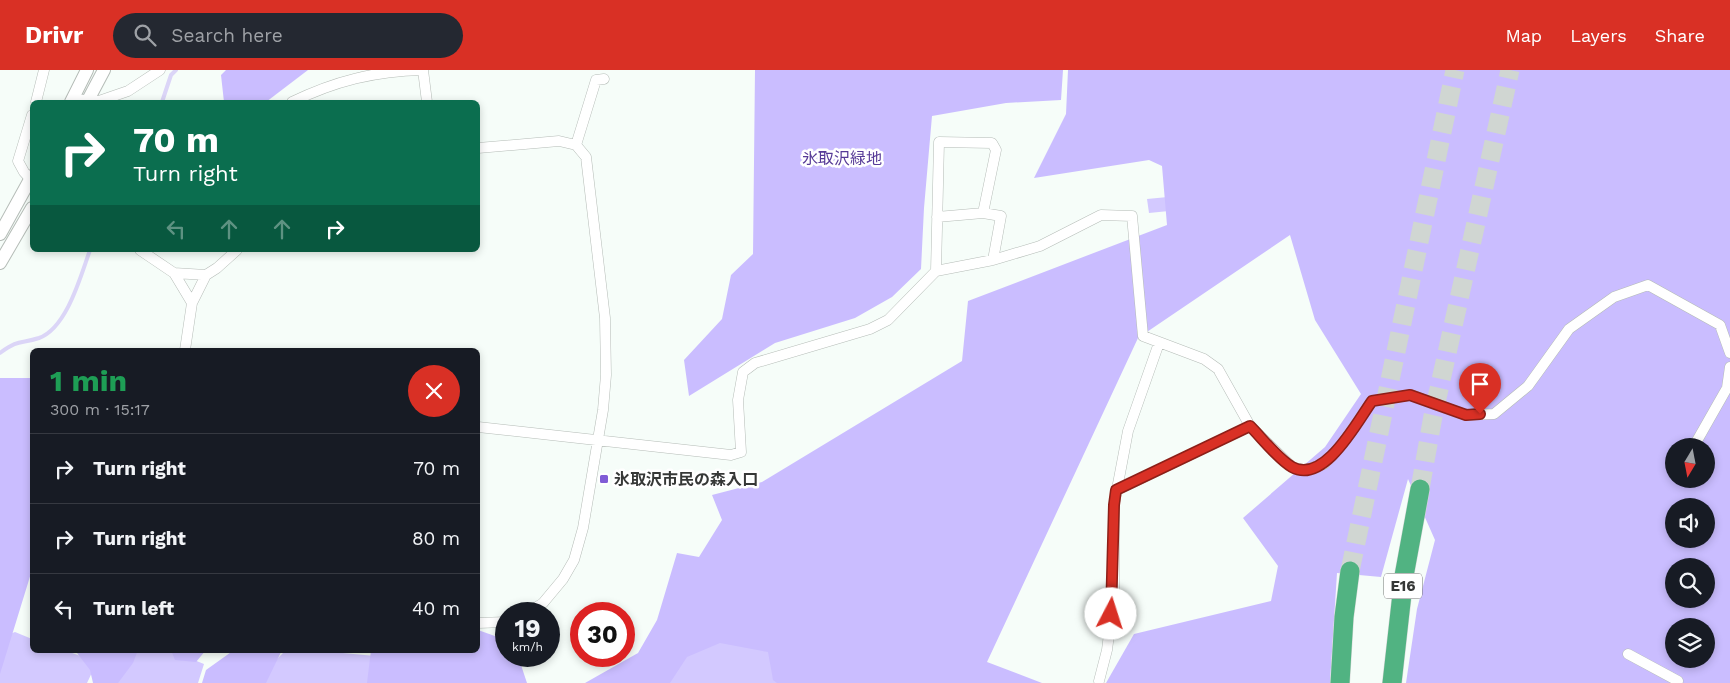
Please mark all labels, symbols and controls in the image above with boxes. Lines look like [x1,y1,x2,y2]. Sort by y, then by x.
search box [113,13,463,58]
text: Drivr [25,21,83,49]
icon: search [131,21,159,49]
text: Search here [171,24,283,47]
text: Map [1505,25,1542,46]
text: Layers [1570,25,1627,46]
text: Share [1655,25,1705,46]
text: 70 m [133,119,219,161]
icon: right [50,120,115,185]
park label: 氷取沢緑地 [802,149,882,168]
text: Turn right [133,161,238,186]
icon: left [162,215,190,243]
icon: ahead [215,215,243,243]
icon: ahead [268,215,296,243]
icon: right [321,215,349,243]
text: 1 min [50,363,127,398]
pin [1459,363,1501,414]
button: close [408,365,460,417]
icon: arrive [1466,370,1494,398]
text: 300 m · 15:17 [50,400,150,419]
north arrow [1665,438,1715,488]
map controls [1665,438,1715,668]
icon: right [50,455,78,483]
text: Turn right [93,457,186,480]
text: 70 m [413,457,460,480]
place label: 氷取沢市民の森入口 [614,470,758,489]
marker: 氷取沢市民の森入口 [598,473,610,485]
button: sound [1665,498,1715,548]
icon: right [50,525,78,553]
text: Turn right [93,527,186,550]
text: 80 m [412,527,460,550]
button: search [1665,558,1715,608]
road number: E16 [1384,574,1422,598]
position arrow [1084,587,1136,639]
icon: left [50,595,78,623]
text: Turn left [93,597,174,620]
text: 40 m [412,597,460,620]
speed limit sign: 30 [570,602,635,667]
text: 19 [514,614,541,643]
button: layers [1665,618,1715,668]
text: km/h [512,640,543,654]

